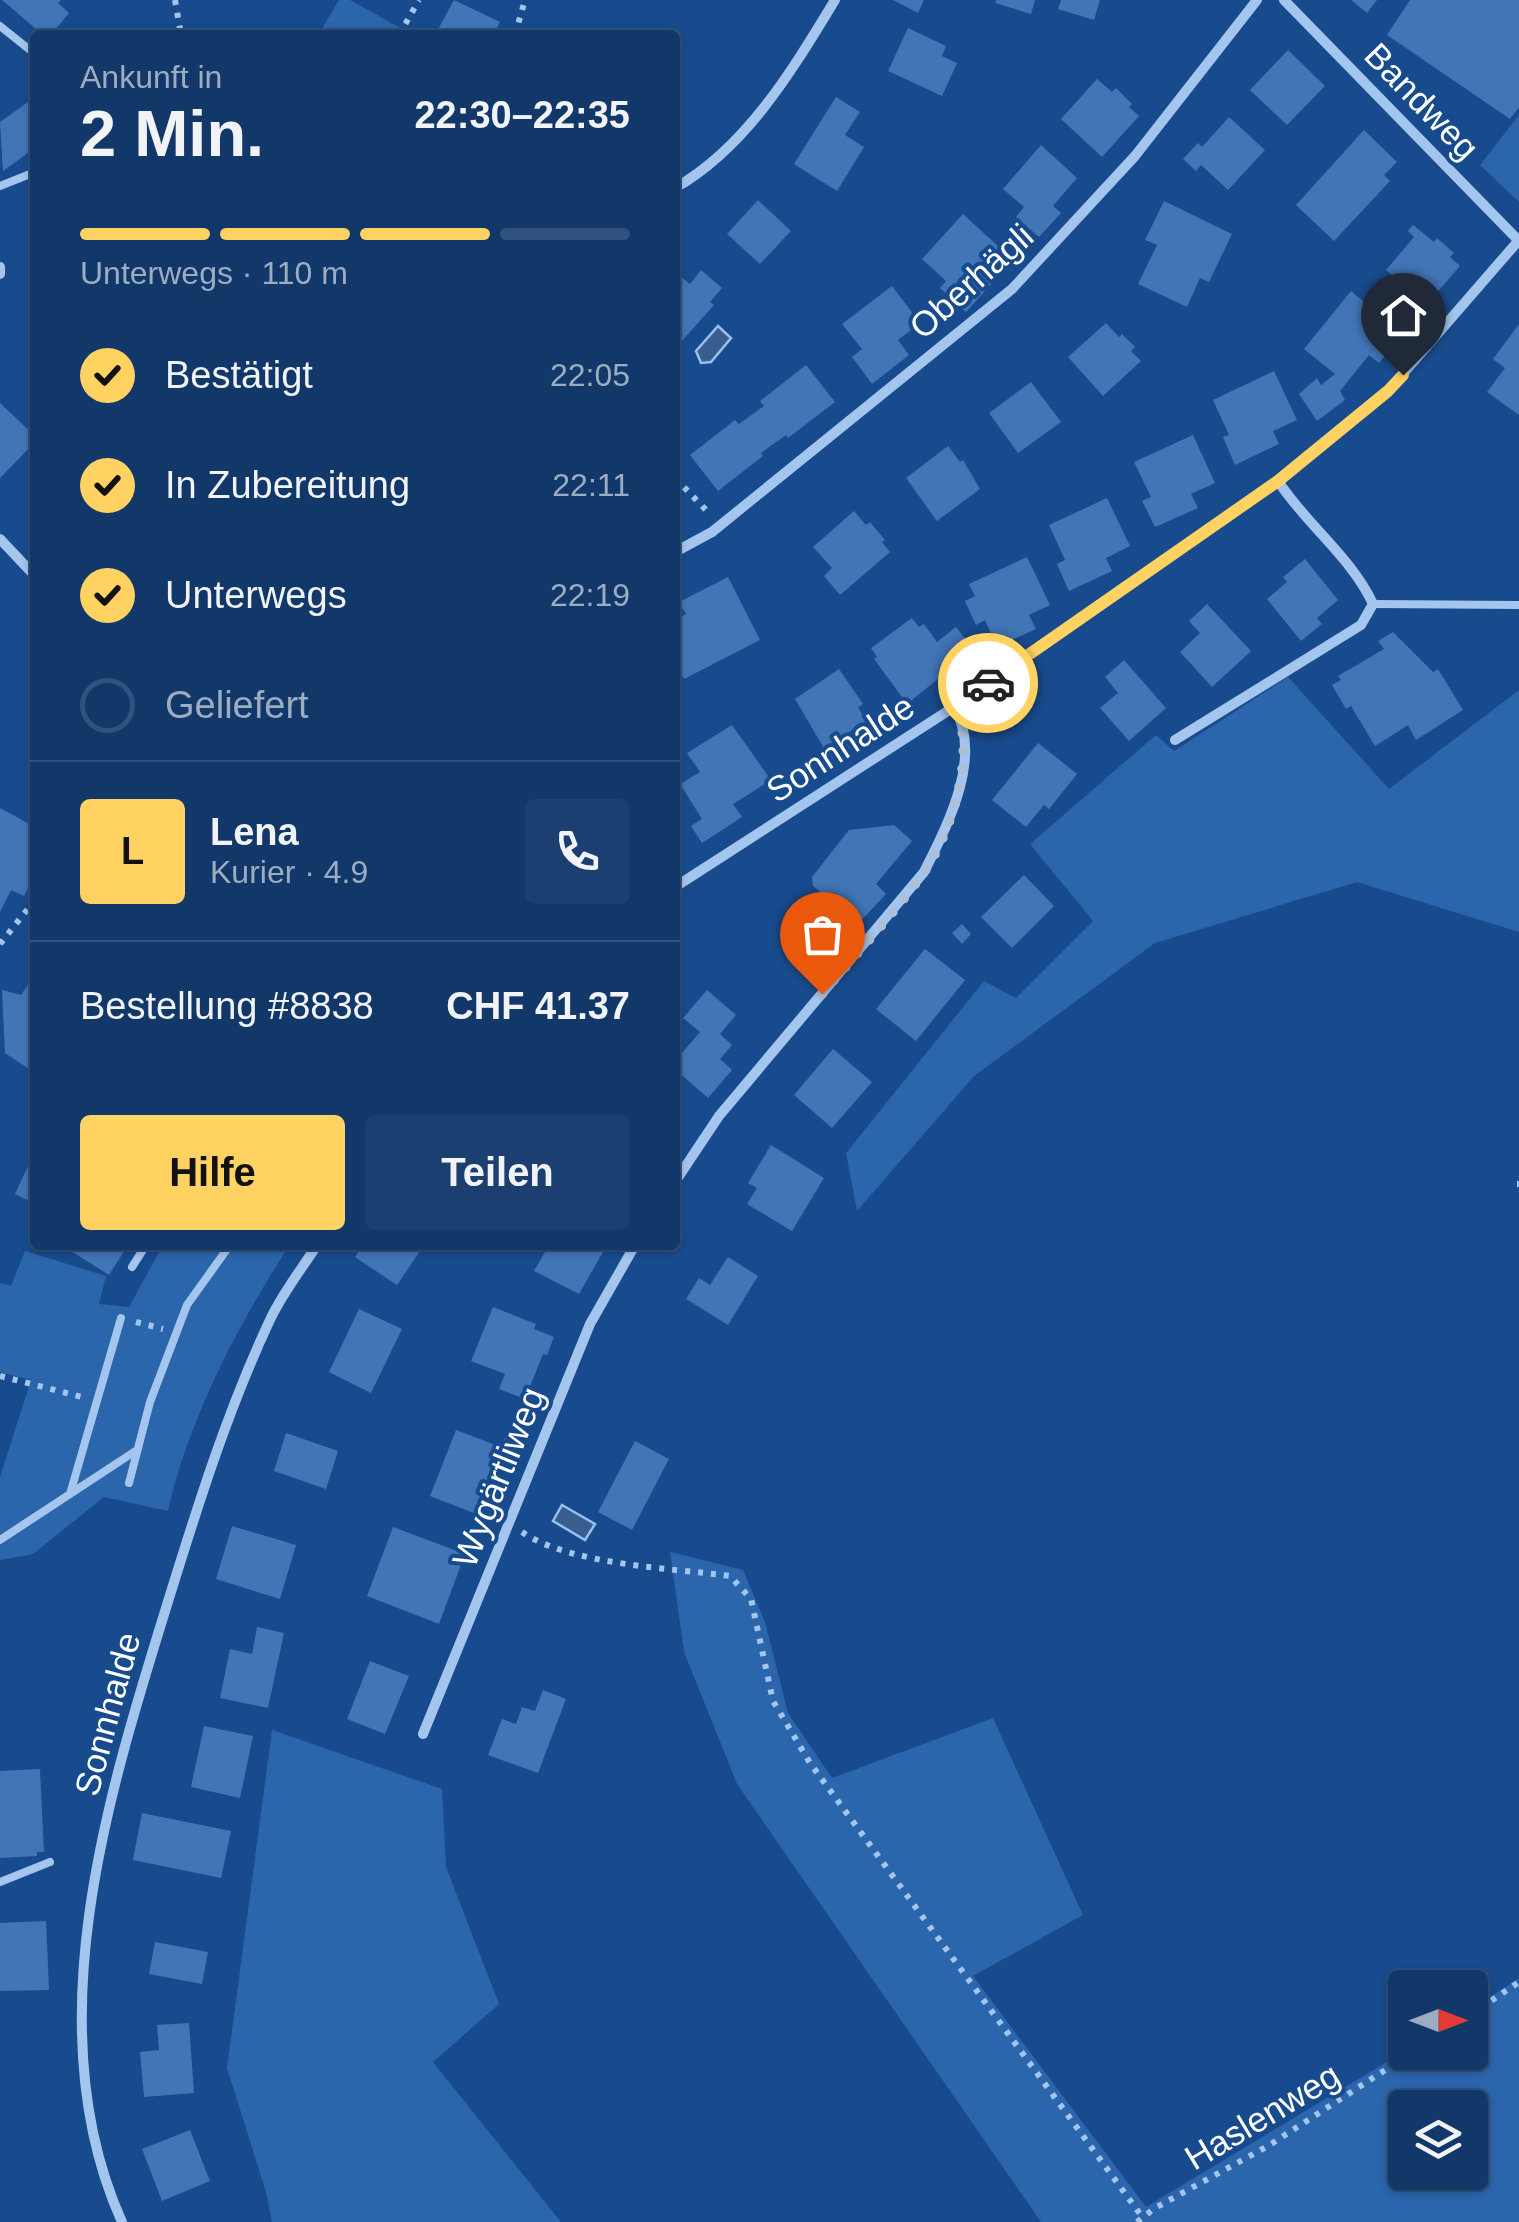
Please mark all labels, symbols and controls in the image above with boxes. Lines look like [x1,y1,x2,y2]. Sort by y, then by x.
street label: Bandweg [1357,35,1487,167]
text: Ankunft in [80,59,222,95]
text: 22:30–22:35 [414,94,630,136]
text: 2 Min. [80,97,264,170]
street label: Oberhägli [902,216,1040,346]
text: Unterwegs · 110 m [80,255,348,291]
pin [1361,273,1446,376]
icon: home [1376,288,1431,343]
icon: check [80,348,135,403]
text: Bestätigt [165,354,313,396]
text: 22:05 [550,357,630,393]
icon: check [80,458,135,513]
text: In Zubereitung [165,464,410,506]
text: 22:11 [552,467,630,503]
icon: check [80,568,135,623]
text: Unterwegs [165,574,347,616]
text: 22:19 [550,577,630,613]
courier [938,633,1038,733]
icon: car [961,656,1016,711]
text: Geliefert [165,684,309,726]
street label: Sonnhalde [759,686,921,810]
button: phone [525,799,630,904]
text: Lena [210,811,299,853]
text: L [121,830,144,872]
text: Kurier · 4.9 [210,854,368,890]
pin [780,892,865,995]
icon: bag [795,907,850,962]
text: Bestellung #8838 [80,985,374,1027]
text: CHF 41.37 [446,985,630,1027]
button: Hilfe [80,1115,345,1230]
button: Teilen [365,1115,630,1230]
street label: Wygärtliweg [444,1381,552,1573]
street label: Sonnhalde [67,1628,147,1800]
north arrow [1388,1970,1488,2070]
map controls [1388,1970,1488,2190]
street label: Haslenweg [1178,2055,1346,2177]
button: layers [1388,2090,1488,2190]

